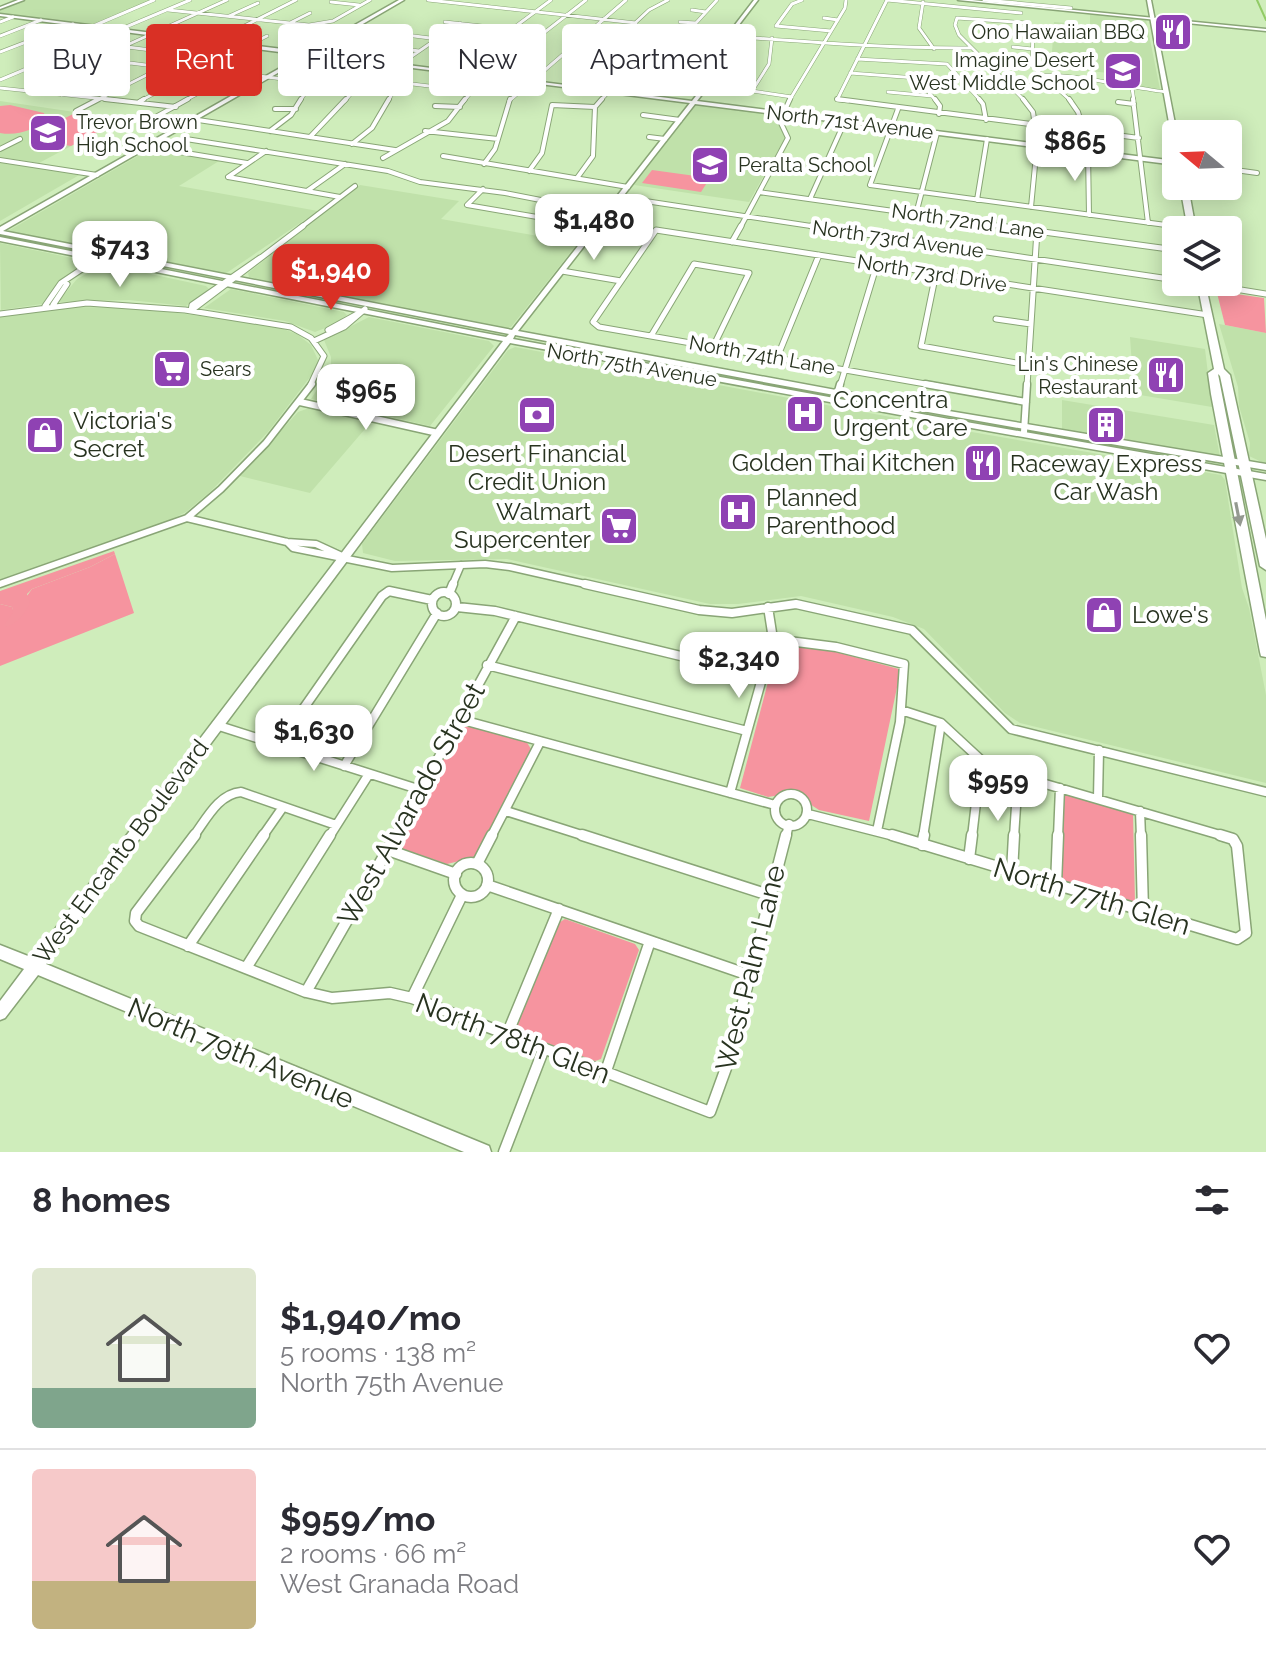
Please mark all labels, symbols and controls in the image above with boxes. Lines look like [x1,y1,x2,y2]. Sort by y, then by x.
restaurant icon: Ono Hawaiian BBQ [1152,11,1194,53]
place label: Ono Hawaiian BBQ [971,20,1145,44]
chip: Buy [24,24,130,96]
chip: Rent [146,24,262,96]
chip: Filters [278,24,413,96]
chip: New [429,24,546,96]
chip: Apartment [562,24,756,96]
place label: Imagine Desert West Middle School [909,48,1096,95]
school or university icon: Imagine Desert West Middle School [1102,50,1144,92]
street label: North 71st Avenue [765,100,935,144]
place label: Trevor Brown High School [76,110,198,157]
school or university icon: Trevor Brown High School [27,112,69,154]
pin: $865 [1028,115,1122,183]
north arrow [1162,120,1242,200]
map controls [1162,120,1242,296]
text: $865 [1044,126,1106,156]
school or university icon: Peralta School [689,144,731,186]
place label: Peralta School [738,153,873,177]
pin: $1,480 [529,194,659,262]
street label: North 72nd Lane [890,198,1046,244]
text: $1,480 [553,205,635,235]
street label: North 73rd Avenue [811,215,986,263]
button: layers [1162,216,1242,296]
pin: $743 [73,221,167,289]
text: $743 [90,232,150,262]
pin: $1,940 [266,244,396,312]
street label: North 73rd Drive [856,249,1009,297]
text: $1,940 [290,255,372,285]
street label: North 74th Lane [687,330,837,380]
street label: North 75th Avenue [545,338,719,392]
supermarket icon: Sears [151,348,193,390]
place label: Lin's Chinese Restaurant [1017,352,1138,399]
restaurant icon: Lin's Chinese Restaurant [1145,354,1187,396]
place label: Sears [200,357,251,381]
pin: $965 [319,364,413,432]
text: $965 [335,375,397,405]
place label: Concentra Urgent Care [833,385,968,442]
hospital icon: Concentra Urgent Care [784,393,826,435]
bank icon: Desert Financial Credit Union [516,394,558,436]
building icon: Raceway Express Car Wash [1085,404,1127,446]
place label: Victoria's Secret [73,406,172,463]
shop icon: Victoria's Secret [24,414,66,456]
place label: Desert Financial Credit Union [448,439,626,496]
restaurant icon: Golden Thai Kitchen [962,442,1004,484]
place label: Golden Thai Kitchen [732,448,955,477]
place label: Raceway Express Car Wash [1010,449,1202,506]
place label: Planned Parenthood [766,483,895,540]
hospital icon: Planned Parenthood [717,491,759,533]
place label: Walmart Supercenter [454,497,592,554]
one-way arrow [1233,502,1245,527]
supermarket icon: Walmart Supercenter [598,505,640,547]
shop icon: Lowe's [1083,594,1125,636]
place label: Lowe's [1132,600,1209,629]
pin: $2,340 [674,632,804,700]
text: $2,340 [698,643,780,673]
street label: West Alvarado Street [331,676,492,932]
pin: $1,630 [249,705,379,773]
text: $1,630 [273,716,355,746]
street label: West Encanto Boulevard [27,734,214,970]
pin: $959 [951,755,1045,823]
text: $959 [967,766,1029,796]
street label: North 77th Glen [990,851,1194,942]
street label: West Palm Lane [709,862,792,1075]
street label: North 78th Glen [411,986,615,1091]
street label: North 79th Avenue [123,991,359,1116]
icon: filters [1190,1178,1234,1222]
text: 8 homes [32,1180,171,1220]
text: $1,940/mo [280,1298,461,1338]
icon: home [96,1300,192,1396]
icon: heart [1190,1326,1234,1370]
text: 5 rooms · 138 m² [280,1338,476,1368]
text: North 75th Avenue [280,1368,504,1398]
text: $959/mo [280,1499,435,1539]
icon: home [96,1501,192,1597]
icon: heart [1190,1527,1234,1571]
text: 2 rooms · 66 m² [280,1539,466,1569]
text: West Granada Road [280,1569,519,1599]

